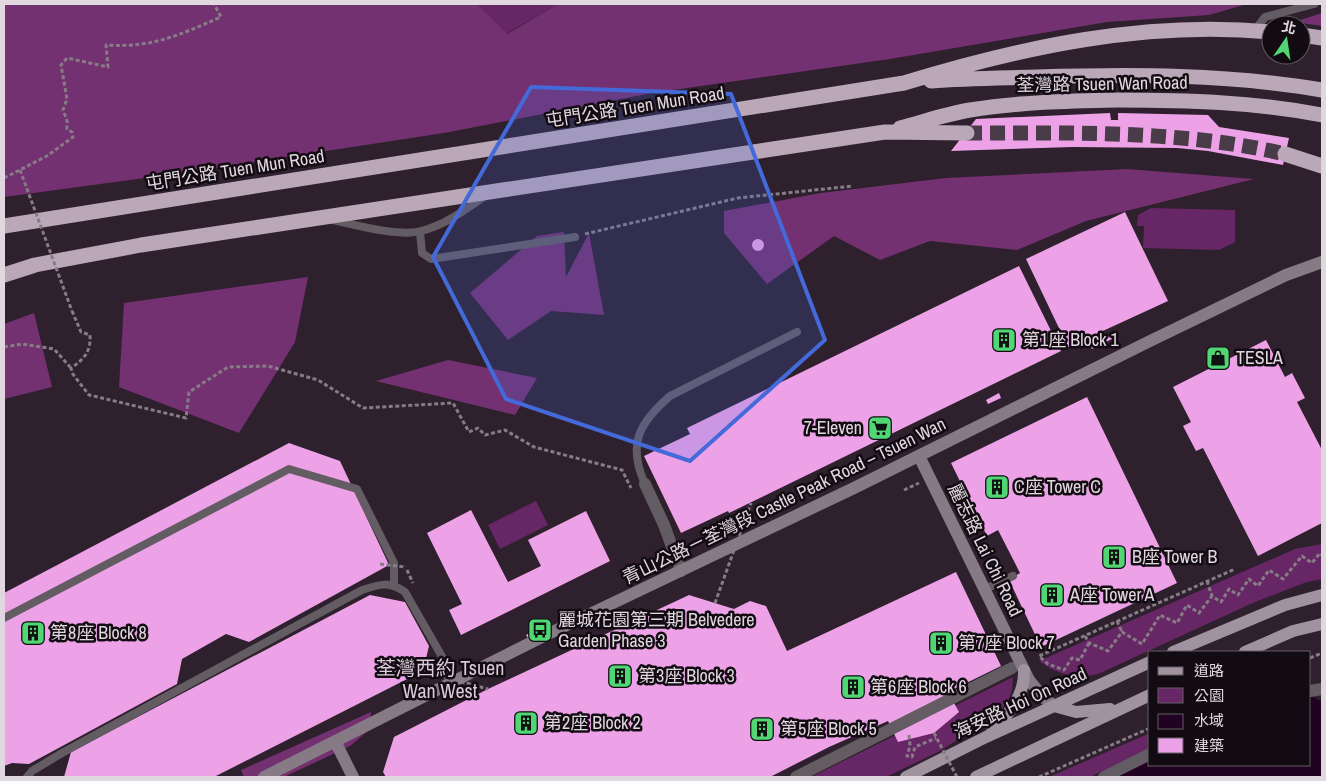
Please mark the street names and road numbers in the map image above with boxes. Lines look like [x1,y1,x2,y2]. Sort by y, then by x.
street label: 荃灣路 Tsuen Wan Road [1016,70,1188,97]
street label: 屯門公路 Tuen Mun Road [544,80,726,133]
street label: 屯門公路 Tuen Mun Road [144,143,326,196]
street label: 青山公路－荃灣段 Castle Peak Road – Tsuen Wan [618,411,950,590]
street label: 麗志路 Lai Chi Road [942,479,1028,620]
street label: 海安路 Hoi On Road [949,661,1090,744]

